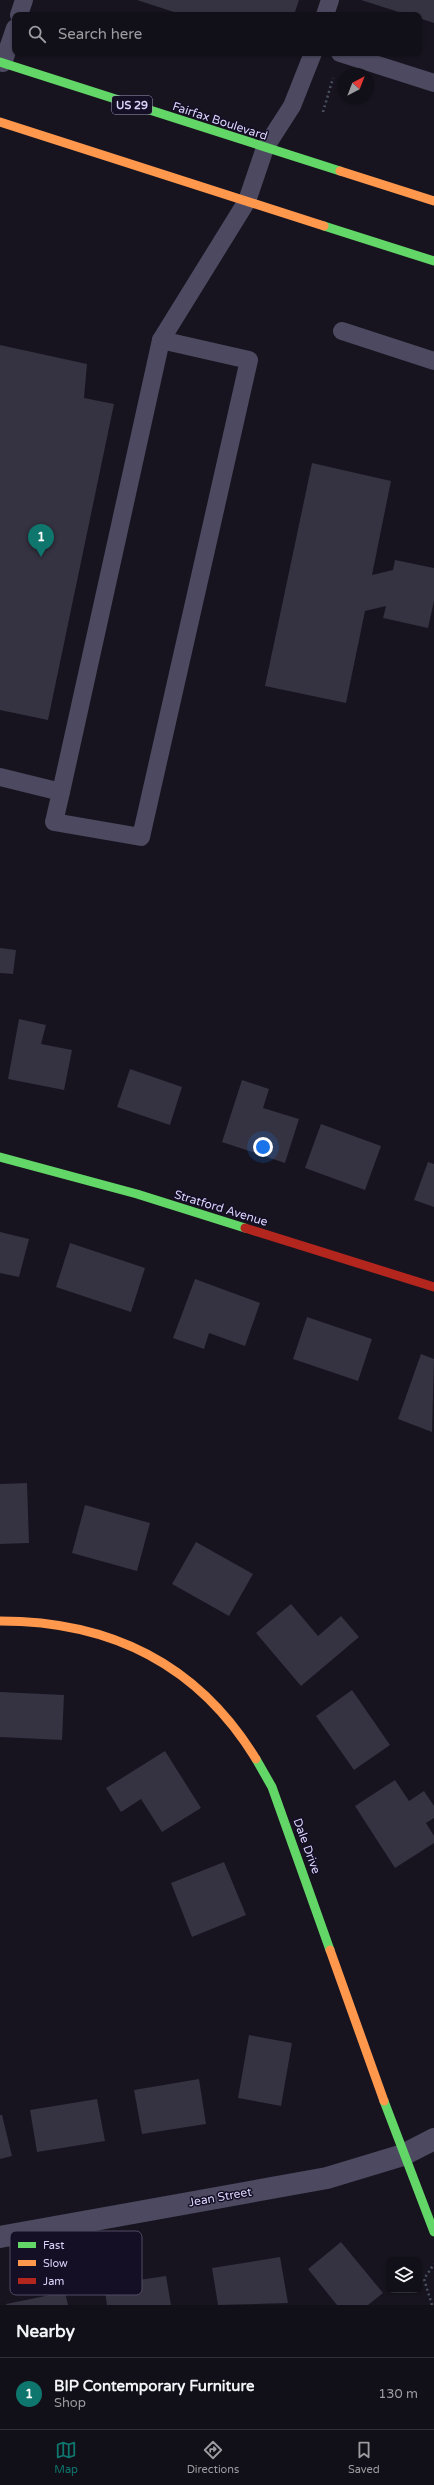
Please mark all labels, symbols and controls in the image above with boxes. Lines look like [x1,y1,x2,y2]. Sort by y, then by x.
search box [12,12,422,56]
icon: search [26,23,48,45]
text: Search here [58,25,142,43]
north arrow [338,68,374,104]
road number: US 29 [112,96,152,114]
street label: Fairfax Boulevard [171,99,269,143]
pin: 1 [28,524,54,557]
your location [253,1137,273,1157]
street label: Stratford Avenue [173,1187,270,1229]
street label: Dale Drive [290,1816,324,1876]
street label: Jean Street [187,2184,253,2209]
legend [10,2231,142,2295]
text: Fast [43,2239,64,2252]
text: Slow [43,2257,68,2270]
map controls [386,2257,422,2293]
button: layers [386,2257,422,2293]
text: Jam [43,2275,64,2288]
text: Nearby [16,2321,75,2342]
text: BIP Contemporary Furniture [54,2377,254,2395]
text: 1 [25,2386,33,2402]
text: 130 m [378,2386,418,2402]
text: Shop [54,2395,86,2411]
tab: Map [54,2439,78,2476]
tab: Directions [187,2439,239,2476]
tab: Saved [348,2439,380,2476]

